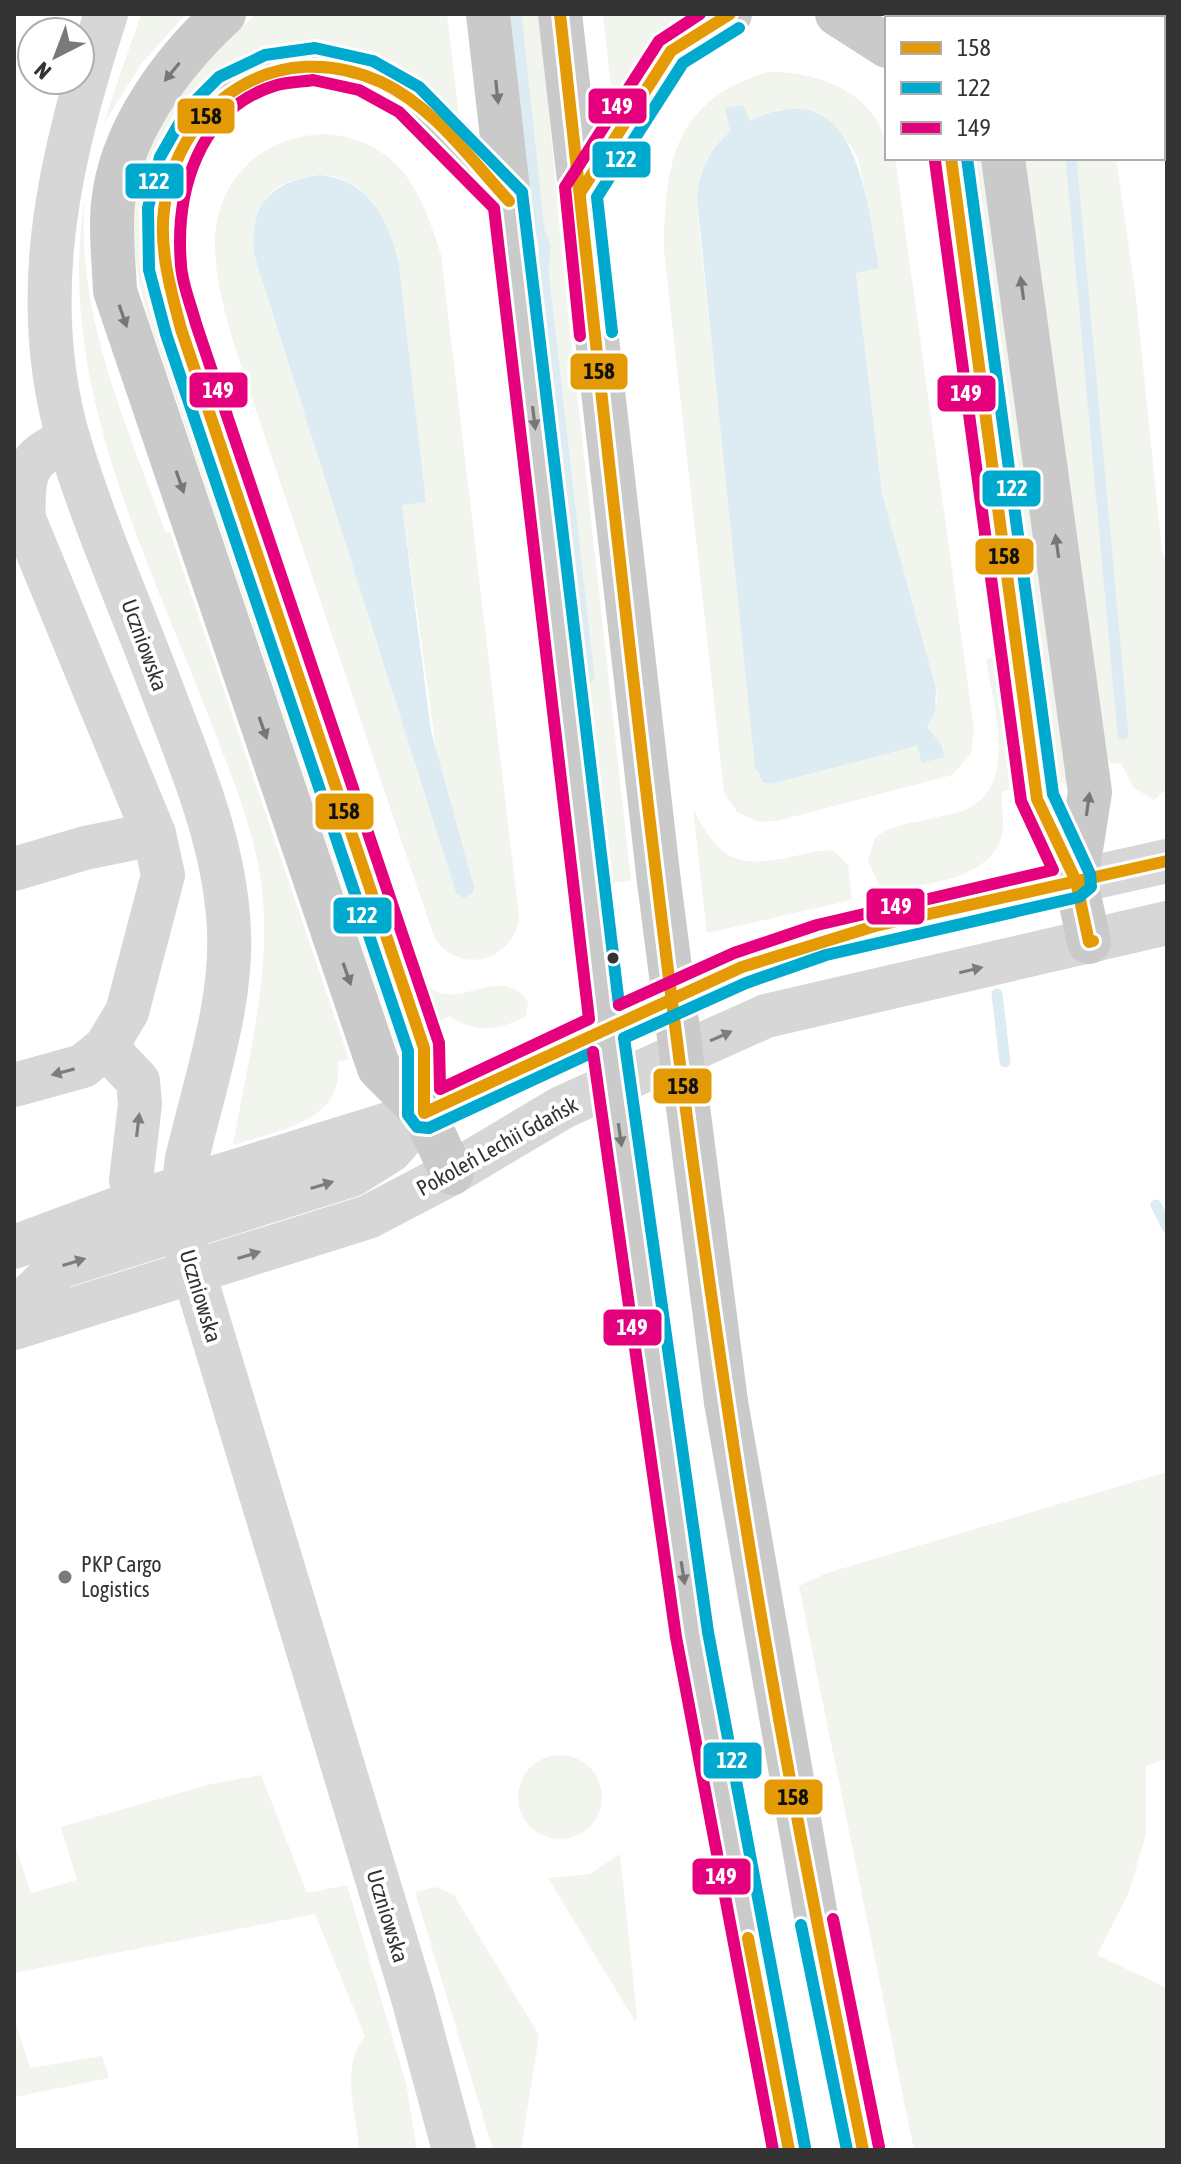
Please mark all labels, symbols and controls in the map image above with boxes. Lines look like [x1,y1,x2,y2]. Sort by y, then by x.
north arrow [16,16,96,96]
legend [885,16,1165,160]
text: 158 [957,34,991,61]
text: N [29,57,56,85]
one-way arrow [164,62,180,82]
text: 122 [957,74,991,101]
one-way arrow [490,79,503,104]
line badge: 149 [587,87,648,125]
text: 149 [601,93,633,119]
line badge: 158 [176,97,236,135]
text: 158 [190,103,222,129]
text: 149 [957,114,991,141]
line badge: 122 [591,140,652,179]
text: 122 [605,146,637,172]
line badge: 122 [124,162,185,200]
text: 122 [138,168,170,194]
one-way arrow [1015,276,1028,301]
one-way arrow [118,304,130,328]
line badge: 158 [569,352,629,391]
text: 158 [583,358,615,384]
line badge: 149 [188,371,249,409]
line badge: 149 [936,374,997,413]
text: 149 [202,377,234,403]
text: 149 [950,380,982,406]
one-way arrow [527,406,540,431]
line badge: 122 [981,469,1042,508]
one-way arrow [174,470,186,494]
text: 122 [996,475,1028,501]
one-way arrow [1050,533,1063,558]
line badge: 158 [974,537,1035,576]
text: 158 [988,543,1020,569]
street label: Uczniowska [116,596,174,694]
one-way arrow [258,716,270,740]
one-way arrow [1082,791,1095,816]
line badge: 158 [314,792,375,831]
text: 158 [328,798,360,824]
line badge: 149 [865,887,926,926]
text: 149 [880,893,912,919]
line badge: 122 [332,896,393,935]
text: 122 [346,902,378,928]
unlabelled marker [605,950,621,966]
one-way arrow [342,962,354,986]
one-way arrow [959,963,984,976]
one-way arrow [709,1030,732,1043]
one-way arrow [50,1066,75,1078]
line badge: 158 [652,1067,713,1105]
text: 158 [667,1073,699,1099]
street label: Pokoleń Lechii Gdańsk [412,1091,583,1201]
one-way arrow [131,1112,144,1137]
one-way arrow [614,1123,627,1148]
one-way arrow [310,1178,334,1191]
street label: Uczniowska [175,1246,227,1346]
one-way arrow [237,1248,261,1260]
one-way arrow [62,1256,86,1268]
line badge: 149 [602,1308,663,1347]
text: 149 [616,1314,648,1340]
place label: PKP Cargo Logistics [81,1551,162,1602]
one-way arrow [677,1561,689,1586]
marker: PKP Cargo Logistics [56,1568,74,1586]
line badge: 122 [702,1741,763,1780]
text: 122 [716,1747,748,1773]
line badge: 158 [763,1778,824,1816]
text: 158 [777,1784,809,1810]
line badge: 149 [691,1857,752,1896]
text: 149 [705,1863,737,1889]
street label: Uczniowska [362,1866,414,1966]

